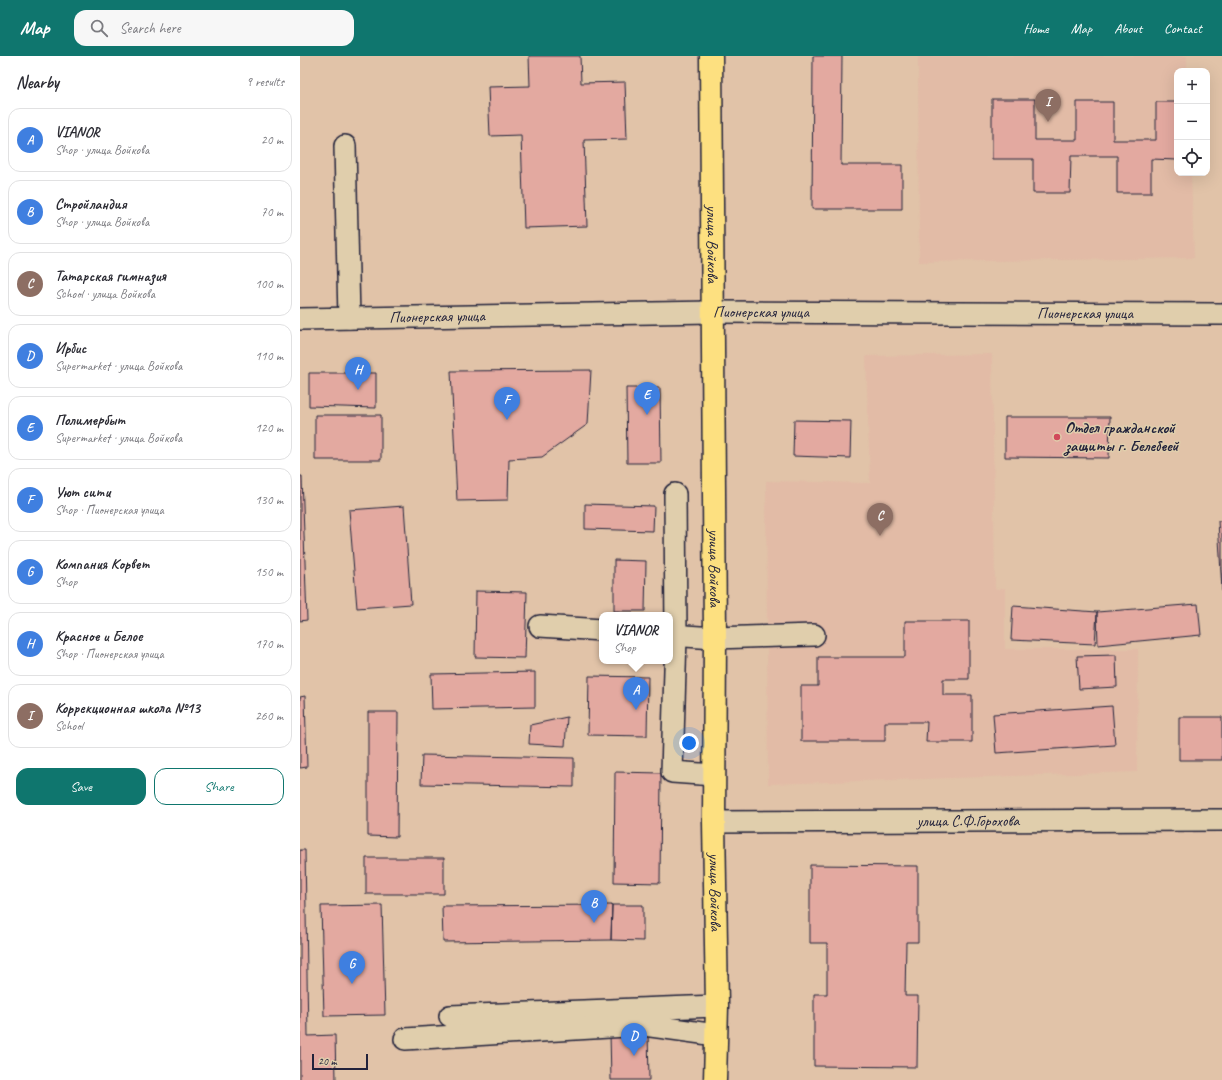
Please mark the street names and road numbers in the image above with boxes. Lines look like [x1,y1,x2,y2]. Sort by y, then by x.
street label: улица Войкова [702,204,723,285]
street label: Пионерская улица [713,302,810,322]
street label: Пионерская улица [1037,303,1134,324]
street label: Пионерская улица [389,306,487,327]
street label: улица Войкова [704,528,725,609]
street label: улица С.Ф.Горохова [916,811,1020,831]
street label: улица Войкова [704,852,726,933]

